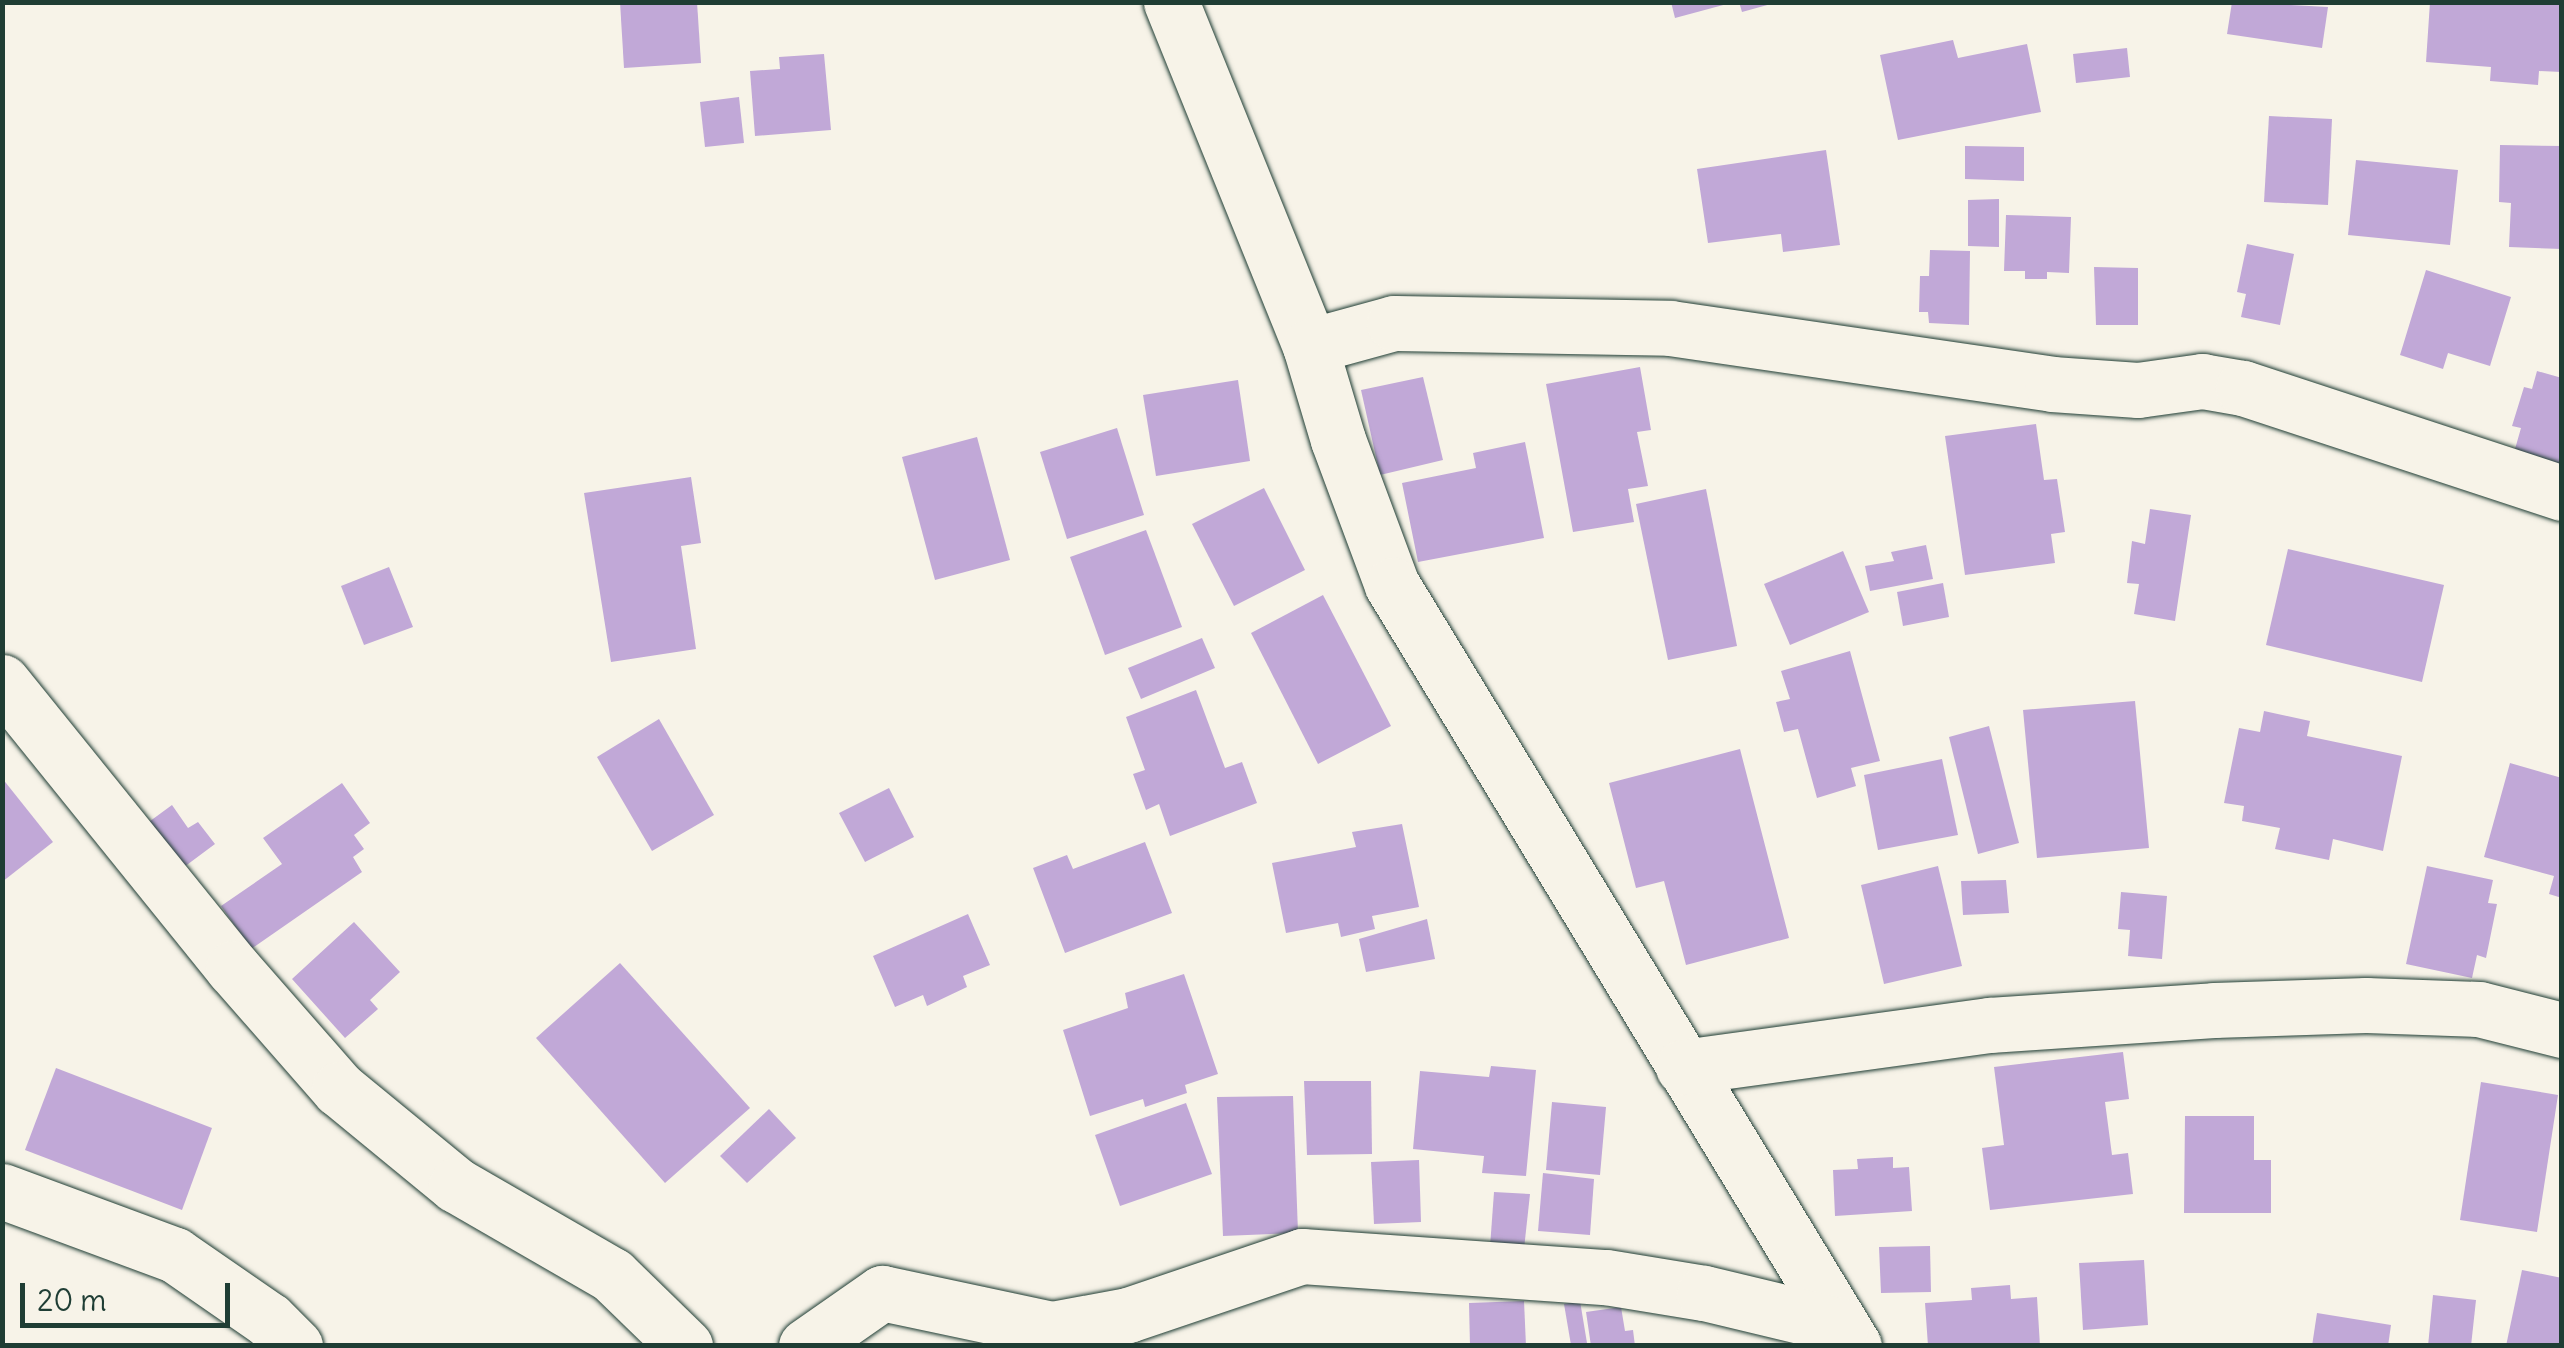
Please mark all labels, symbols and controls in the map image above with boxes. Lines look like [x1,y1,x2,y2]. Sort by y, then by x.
scale bar [25,1263,235,1325]
text: 20 m [37,1281,107,1319]

